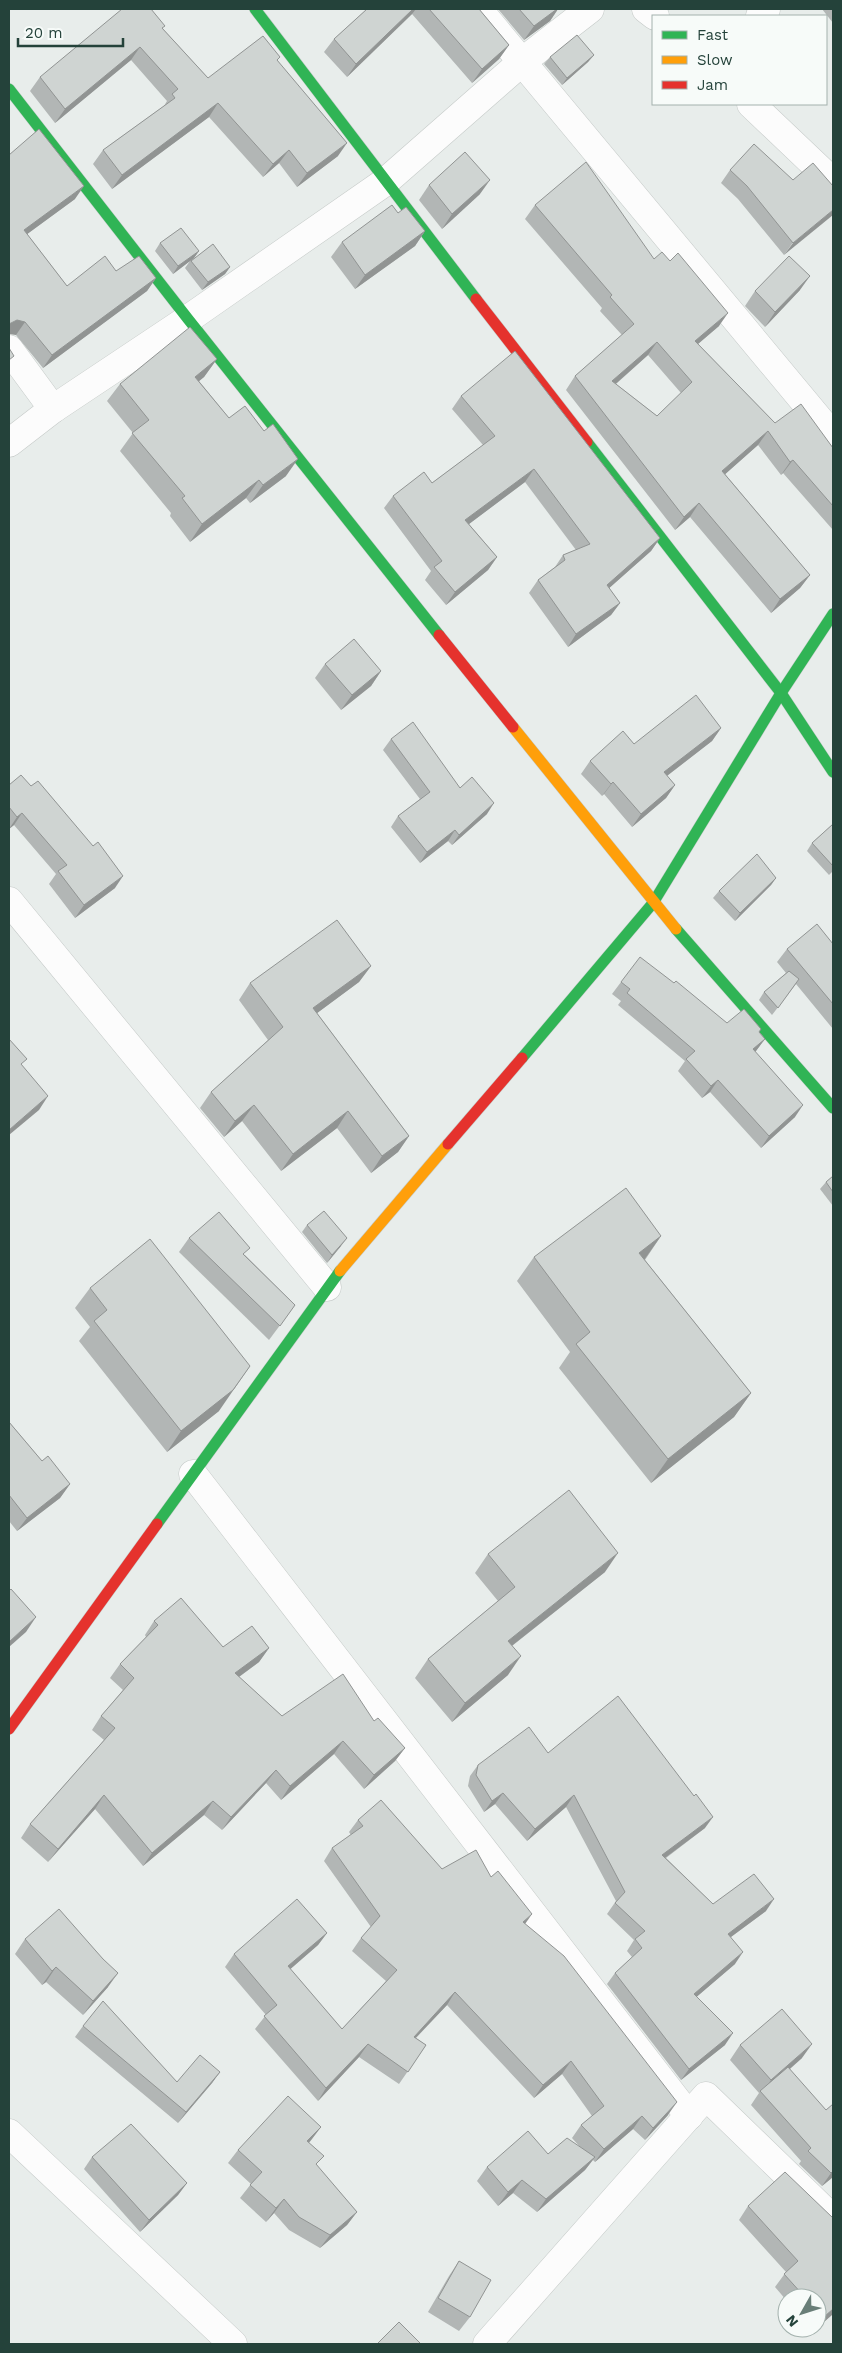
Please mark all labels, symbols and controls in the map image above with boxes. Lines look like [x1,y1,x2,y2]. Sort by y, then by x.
scale bar [18,15,122,47]
legend [652,15,827,105]
text: 20 m [25,24,63,42]
text: Fast [697,26,729,44]
text: Slow [697,51,733,69]
text: Jam [697,76,728,94]
north arrow [777,2288,827,2338]
text: N [782,2312,801,2330]

